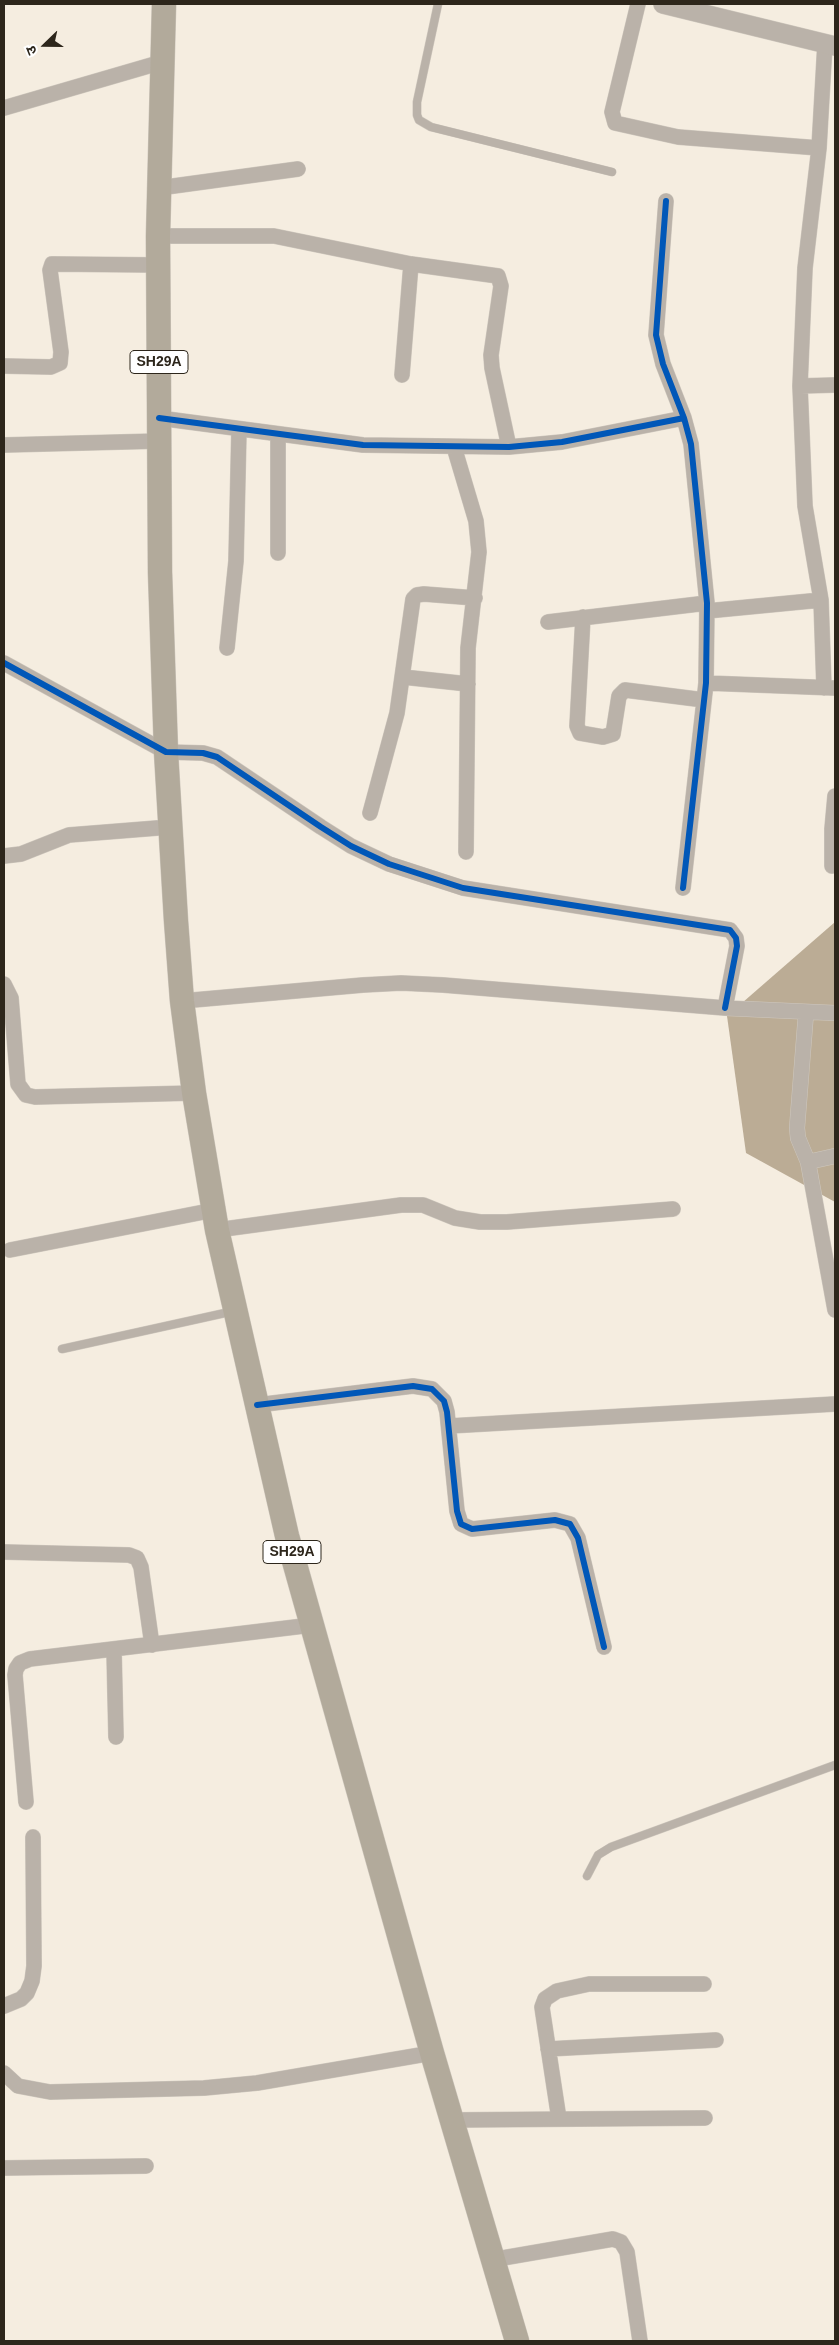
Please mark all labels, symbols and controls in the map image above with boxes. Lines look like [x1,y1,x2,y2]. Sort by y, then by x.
north arrow [20,20,70,70]
text: उ [22,44,40,57]
road number: SH29A [130,351,188,374]
road number: SH29A [263,1540,321,1564]

